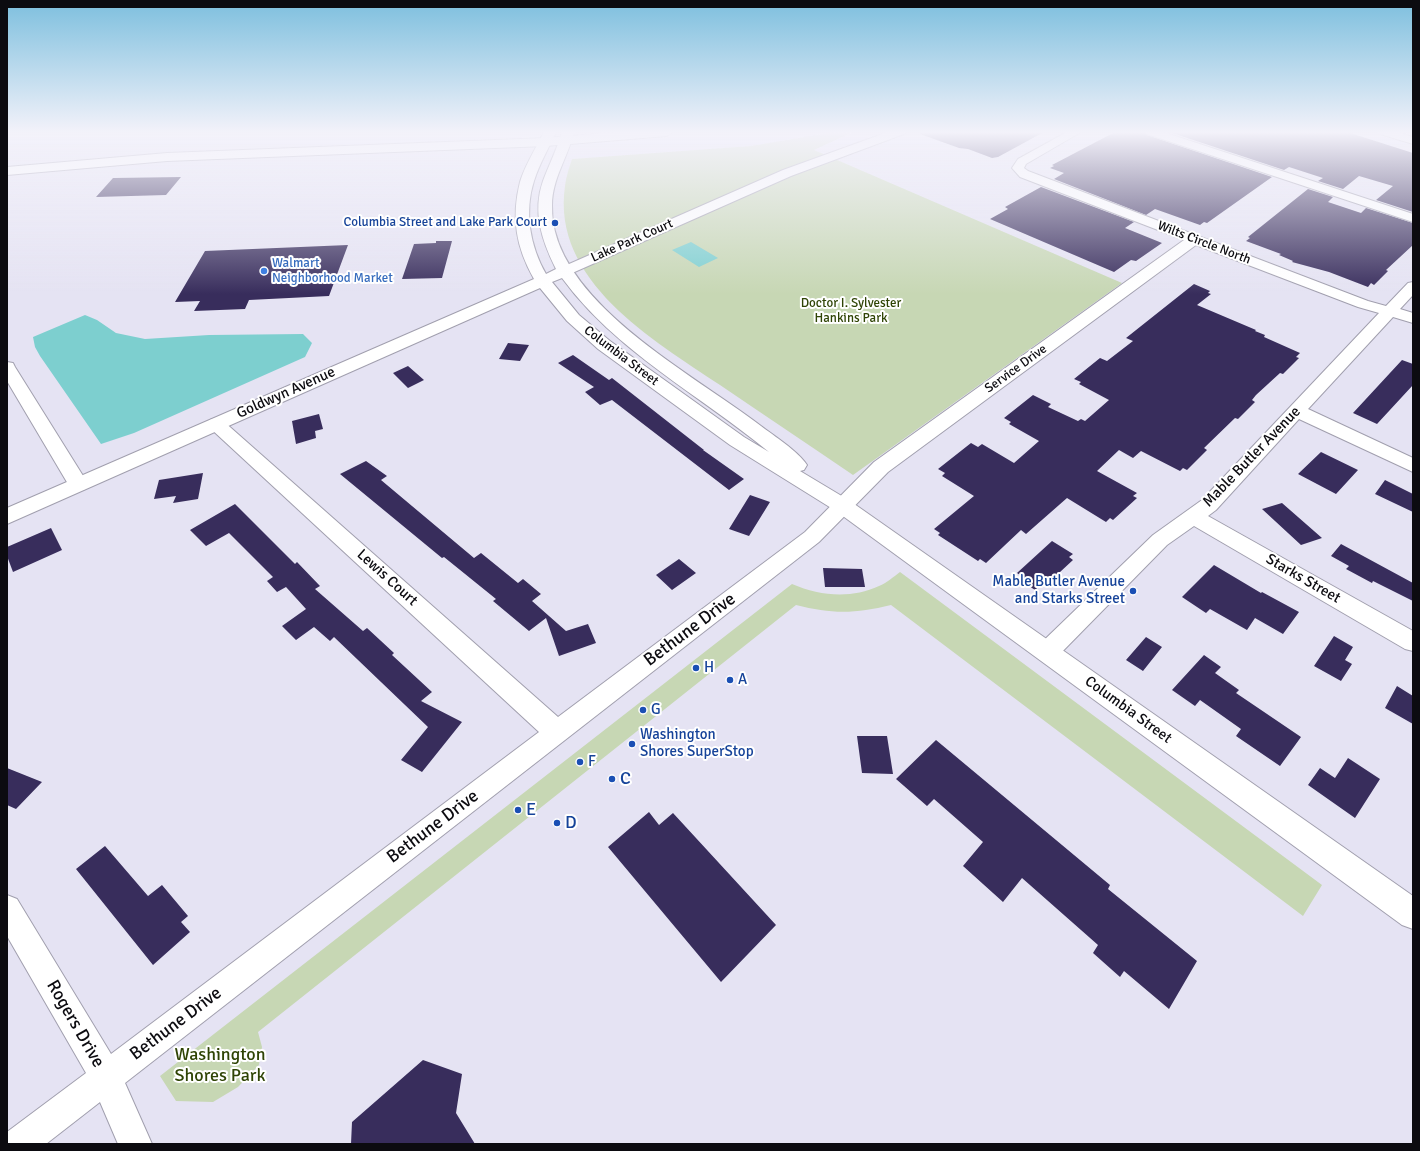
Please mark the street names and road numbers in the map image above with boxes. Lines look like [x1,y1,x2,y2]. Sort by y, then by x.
street label: Lake Park Court [589,216,675,266]
street label: Wilts Circle North [1155,218,1253,268]
street label: Columbia Street [581,323,661,389]
street label: Service Drive [982,341,1050,397]
street label: Goldwyn Avenue [234,363,338,423]
street label: Mable Butler Avenue [1199,403,1305,511]
street label: Lewis Court [353,546,421,610]
street label: Starks Street [1262,550,1344,608]
street label: Bethune Drive [640,589,740,671]
street label: Columbia Street [1081,672,1175,748]
street label: Bethune Drive [383,786,483,868]
street label: Rogers Drive [41,977,109,1071]
street label: Bethune Drive [126,983,226,1065]

